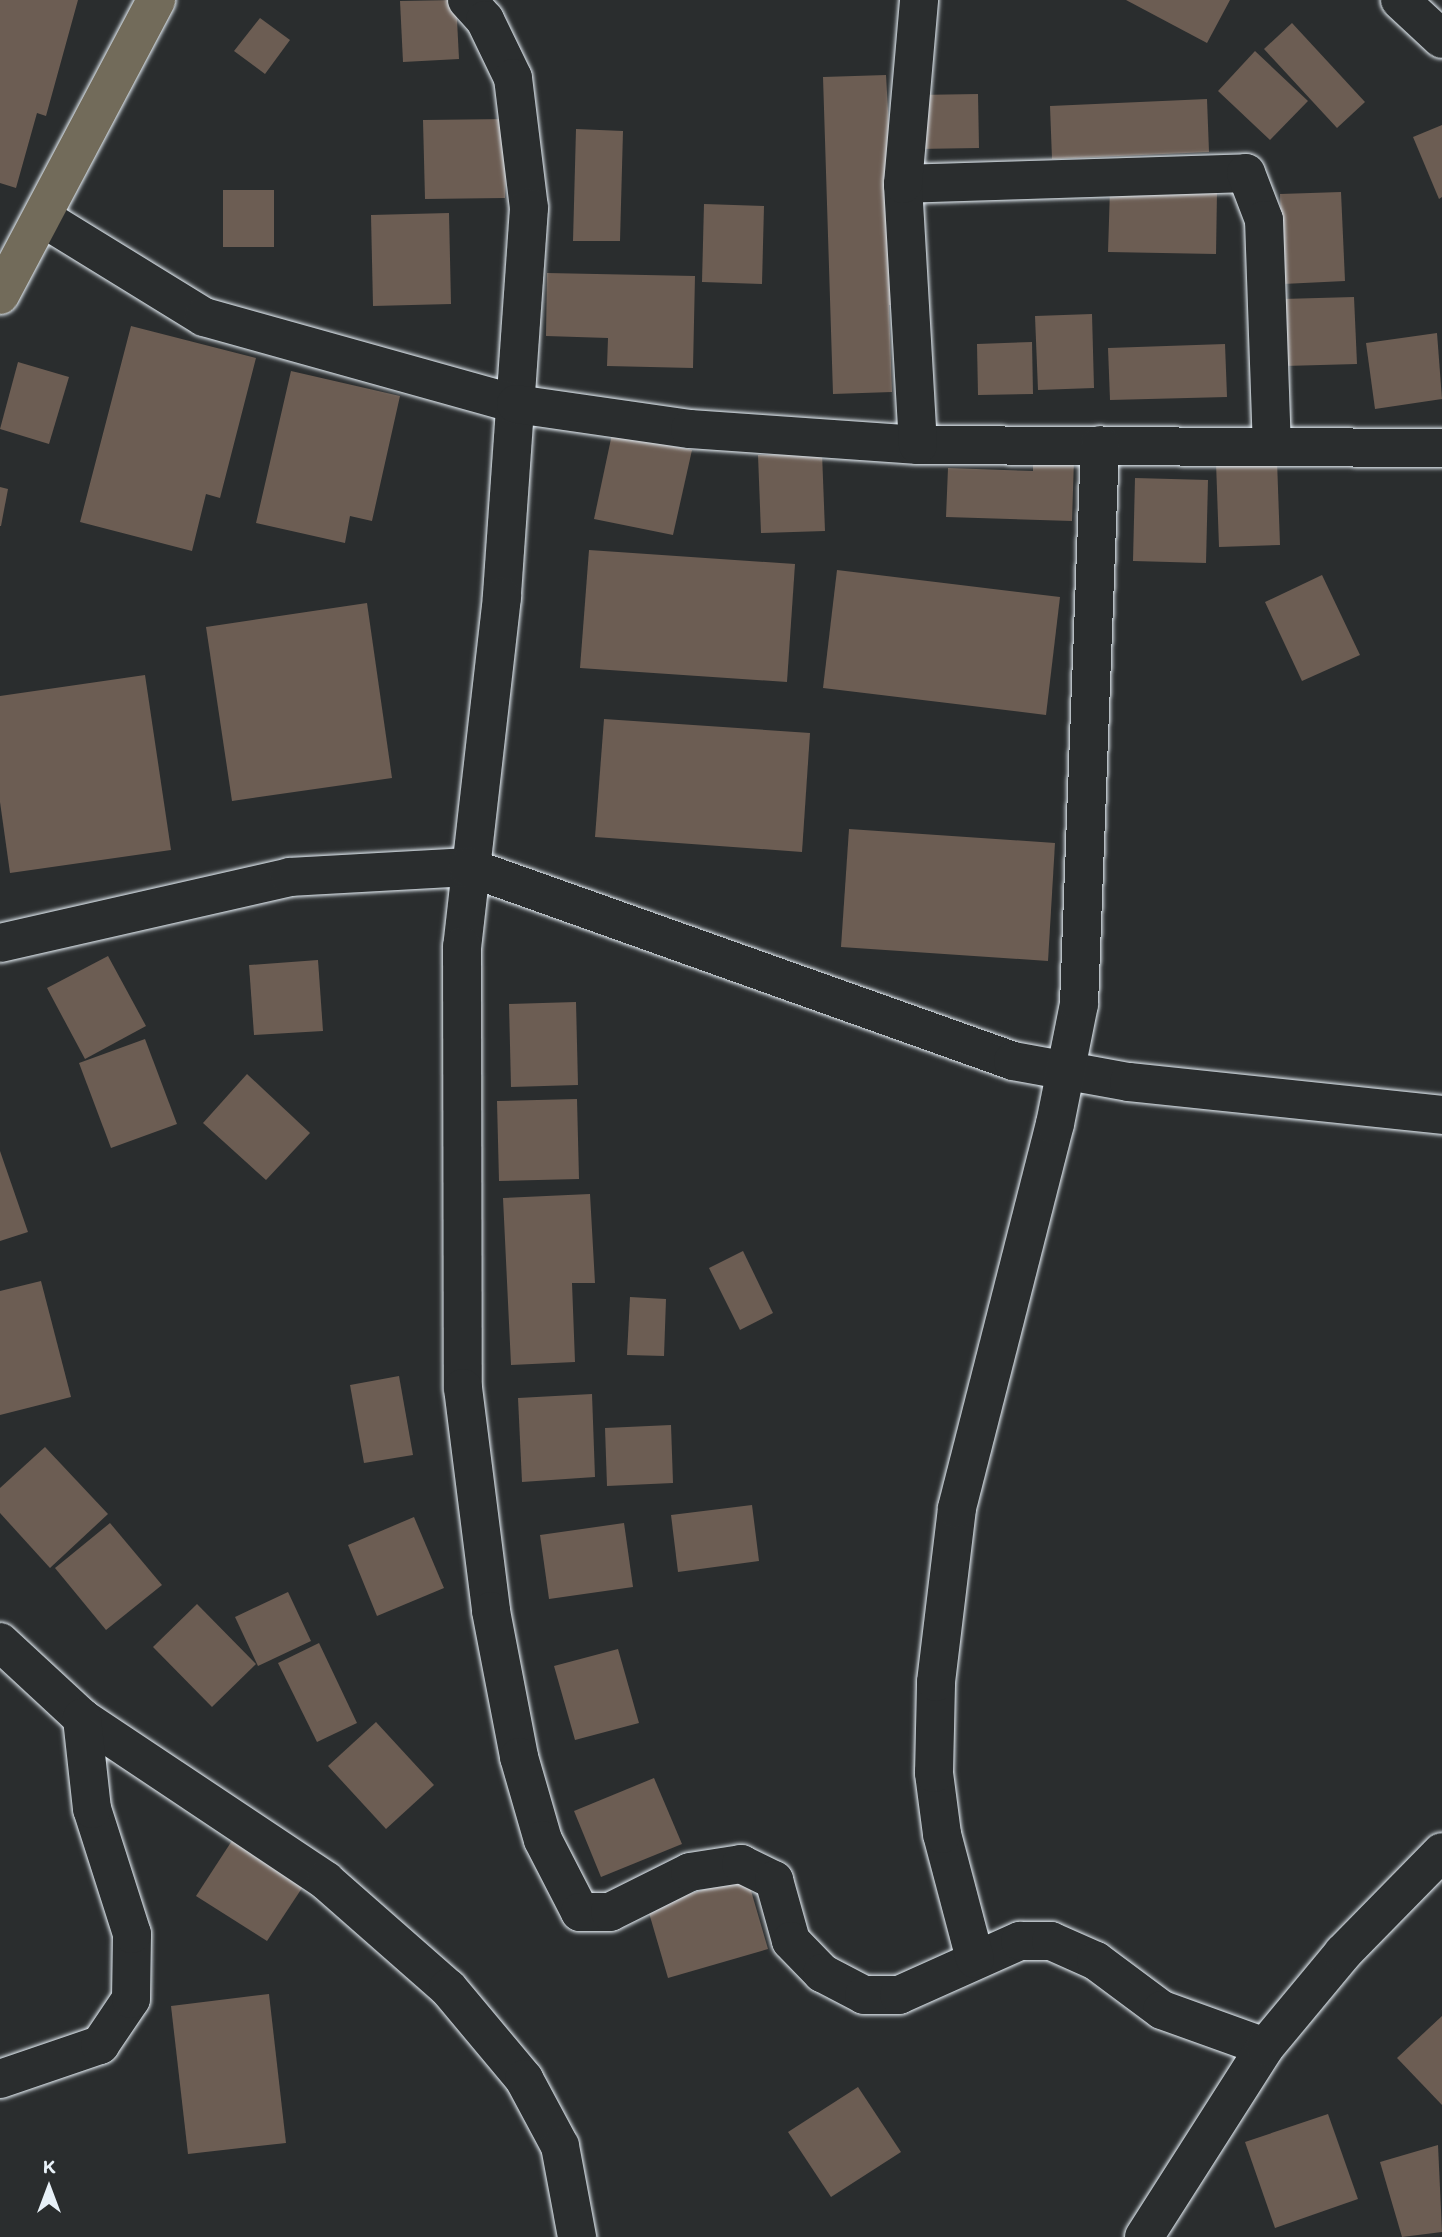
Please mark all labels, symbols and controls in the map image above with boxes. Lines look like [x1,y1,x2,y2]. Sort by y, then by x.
north arrow [14,2153,84,2223]
text: K [43,2155,55,2178]

